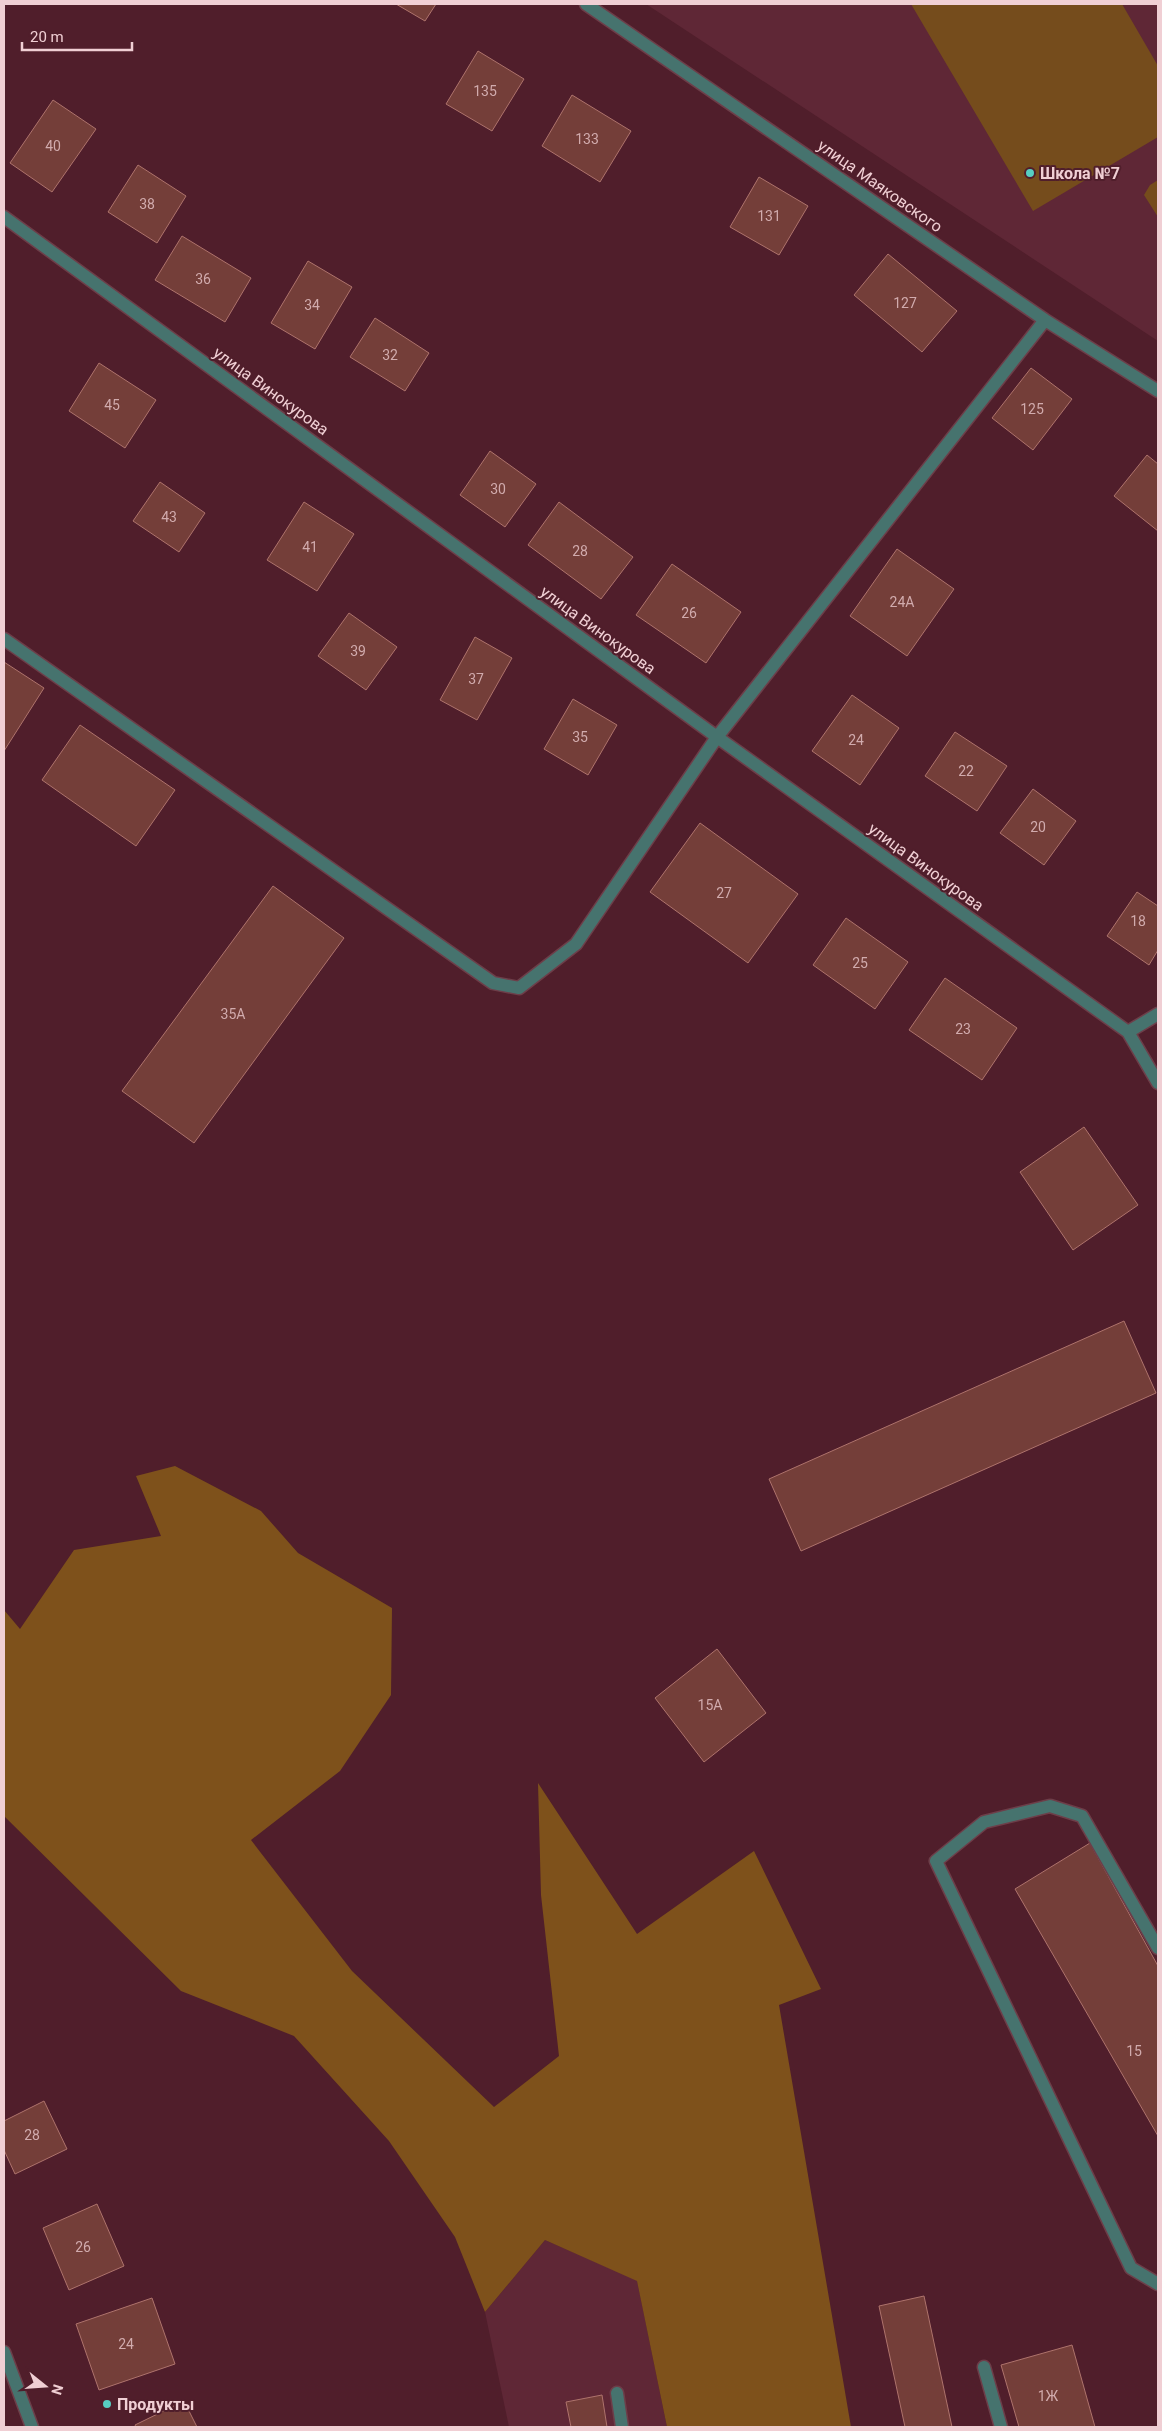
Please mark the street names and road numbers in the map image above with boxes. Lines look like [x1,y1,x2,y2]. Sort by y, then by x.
street label: улица Маяковского [814,136,946,236]
street label: улица Винокурова [210,343,332,439]
street label: улица Винокурова [537,582,659,678]
street label: улица Винокурова [865,819,987,915]

